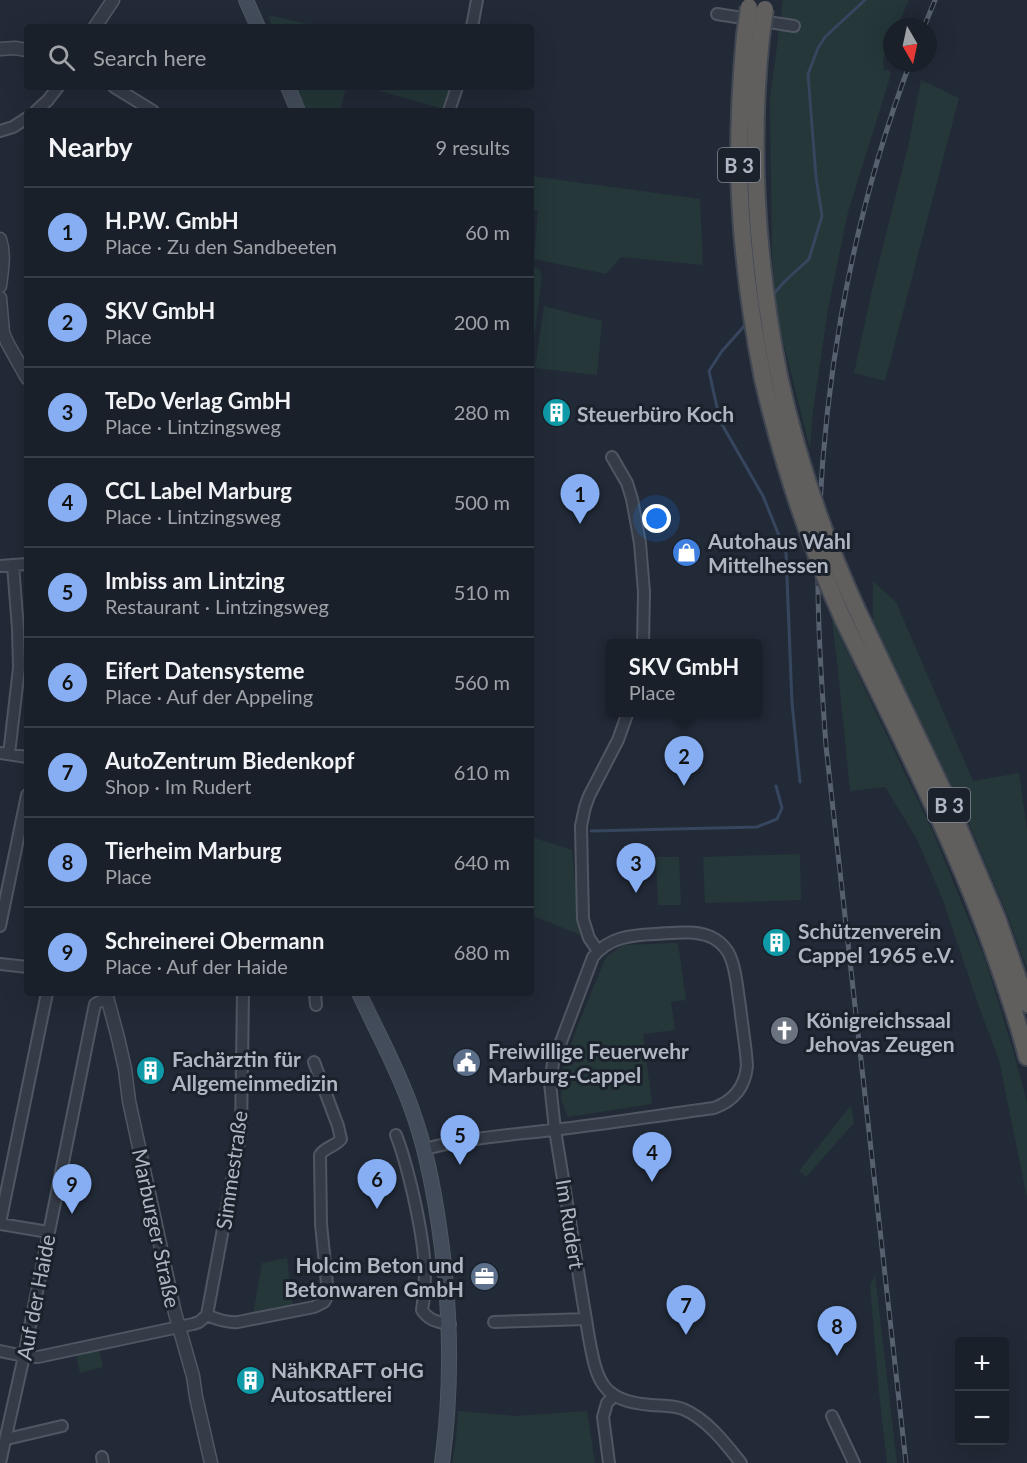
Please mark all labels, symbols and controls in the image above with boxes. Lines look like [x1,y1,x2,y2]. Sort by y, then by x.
north arrow [883,18,937,72]
search box [24,24,534,90]
icon: search [45,41,78,74]
text: Search here [93,44,206,71]
text: Nearby [48,131,133,163]
text: 9 results [435,135,510,159]
road number: B 3 [718,148,760,182]
text: H.P.W. GmbH [105,207,239,234]
text: 1 [62,220,73,244]
text: 60 m [465,220,510,244]
text: Place · Zu den Sandbeeten [105,234,337,258]
text: SKV GmbH [105,297,215,324]
text: 2 [62,310,73,334]
text: 200 m [454,310,510,334]
text: Place [105,324,152,348]
text: TeDo Verlag GmbH [105,387,291,414]
building icon: Steuerbüro Koch [540,397,572,429]
text: 3 [62,400,73,424]
text: 280 m [454,400,510,424]
place label: Steuerbüro Koch [577,401,734,426]
text: Place · Lintzingsweg [105,414,281,438]
pin: 1 [560,474,600,524]
text: CCL Label Marburg [105,477,292,504]
text: 4 [62,490,73,514]
text: 500 m [454,490,510,514]
text: Place · Lintzingsweg [105,504,281,528]
your location [642,504,671,533]
place label: Autohaus Wahl Mittelhessen [707,528,851,577]
shop icon: Autohaus Wahl Mittelhessen [671,536,703,568]
text: Imbiss am Lintzing [105,567,285,594]
text: 5 [62,580,73,604]
text: 510 m [454,580,510,604]
text: Restaurant · Lintzingsweg [105,594,329,618]
popup [606,639,762,717]
text: SKV GmbH [629,653,739,680]
text: Eifert Datensysteme [105,657,305,684]
text: 6 [62,670,73,694]
text: 560 m [454,670,510,694]
text: Place [629,680,675,704]
text: Place · Auf der Appeling [105,684,313,708]
pin: 2 [664,736,704,786]
text: AutoZentrum Biedenkopf [105,747,354,774]
text: 7 [62,760,73,784]
text: 610 m [454,760,510,784]
text: Shop · Im Rudert [105,774,251,798]
road number: B 3 [928,788,970,822]
text: Tierheim Marburg [105,837,282,864]
pin: 3 [616,844,656,893]
text: 8 [62,850,73,874]
text: 640 m [454,850,510,874]
text: Place [105,864,152,888]
place label: Schützenverein Cappel 1965 e.V. [798,918,955,967]
building icon: Schützenverein Cappel 1965 e.V. [761,926,793,958]
text: Schreinerei Obermann [105,927,324,954]
text: 9 [62,940,73,964]
text: 680 m [454,940,510,964]
text: Place · Auf der Haide [105,954,288,978]
place label: Königreichssaal Jehovas Zeugen [806,1007,955,1056]
church icon: Königreichssaal Jehovas Zeugen [769,1015,801,1047]
place label: Freiwillige Feuerwehr Marburg-Cappel [488,1038,689,1087]
place label: Fachärztin für Allgemeinmedizin [171,1046,338,1095]
public building icon: Freiwillige Feuerwehr Marburg-Cappel [451,1046,483,1078]
building icon: Fachärztin für Allgemeinmedizin [135,1054,167,1086]
street label: Simmestraße [210,1109,252,1231]
pin: 5 [440,1116,480,1165]
pin: 4 [632,1132,672,1182]
street label: Marburger Straße [128,1146,186,1310]
pin: 6 [358,1160,397,1209]
pin: 9 [52,1164,92,1214]
street label: Im Rudert [552,1177,591,1271]
street label: Auf der Haide [11,1232,59,1362]
place label: Holcim Beton und Betonwaren GmbH [284,1252,464,1301]
office icon: Holcim Beton und Betonwaren GmbH [469,1260,501,1292]
pin: 7 [666,1286,706,1335]
pin: 8 [818,1306,856,1356]
map controls [955,1337,1009,1445]
button: + [955,1337,1009,1391]
place label: NähKRAFT oHG Autosattlerei [270,1357,424,1406]
building icon: NähKRAFT oHG Autosattlerei [234,1365,266,1397]
button: − [955,1391,1009,1445]

